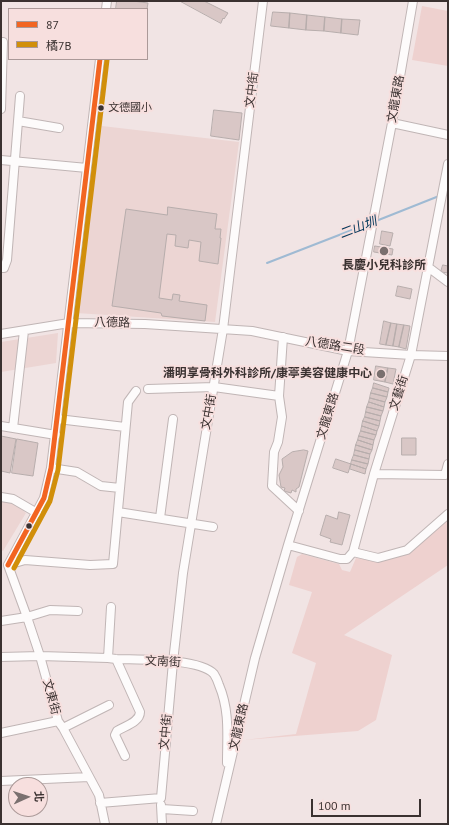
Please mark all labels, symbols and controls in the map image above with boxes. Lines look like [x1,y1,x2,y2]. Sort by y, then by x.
legend [8,8,148,60]
text: 87 [46,17,59,32]
text: 橘7B [46,38,72,53]
street label: 文中街 [243,71,261,109]
street label: 文龍東路 [385,74,407,124]
place label: 文德國小 [108,101,152,115]
marker: 文德國小 [96,103,106,113]
water label: 二山圳 [337,214,379,242]
marker: 長慶小兒科診所 [378,245,390,257]
place label: 長慶小兒科診所 [342,259,426,273]
street label: 八德路 [94,315,130,331]
street label: 八德路二段 [304,334,366,358]
place label: 潘明享骨科外科診所/康葶美容健康中心 [163,367,372,381]
marker: 潘明享骨科外科診所/康葶美容健康中心 [375,368,387,380]
street label: 文藝街 [387,374,411,412]
street label: 文龍東路 [314,391,342,441]
street label: 文中街 [199,393,219,431]
unlabelled marker [24,521,34,531]
street label: 文南街 [145,654,181,670]
street label: 文東街 [39,678,63,716]
street label: 文龍東路 [227,702,251,752]
street label: 文中街 [157,713,175,751]
north arrow [8,777,48,817]
text: 北 [32,791,46,802]
scale bar [313,791,423,817]
text: 100 m [318,798,351,813]

